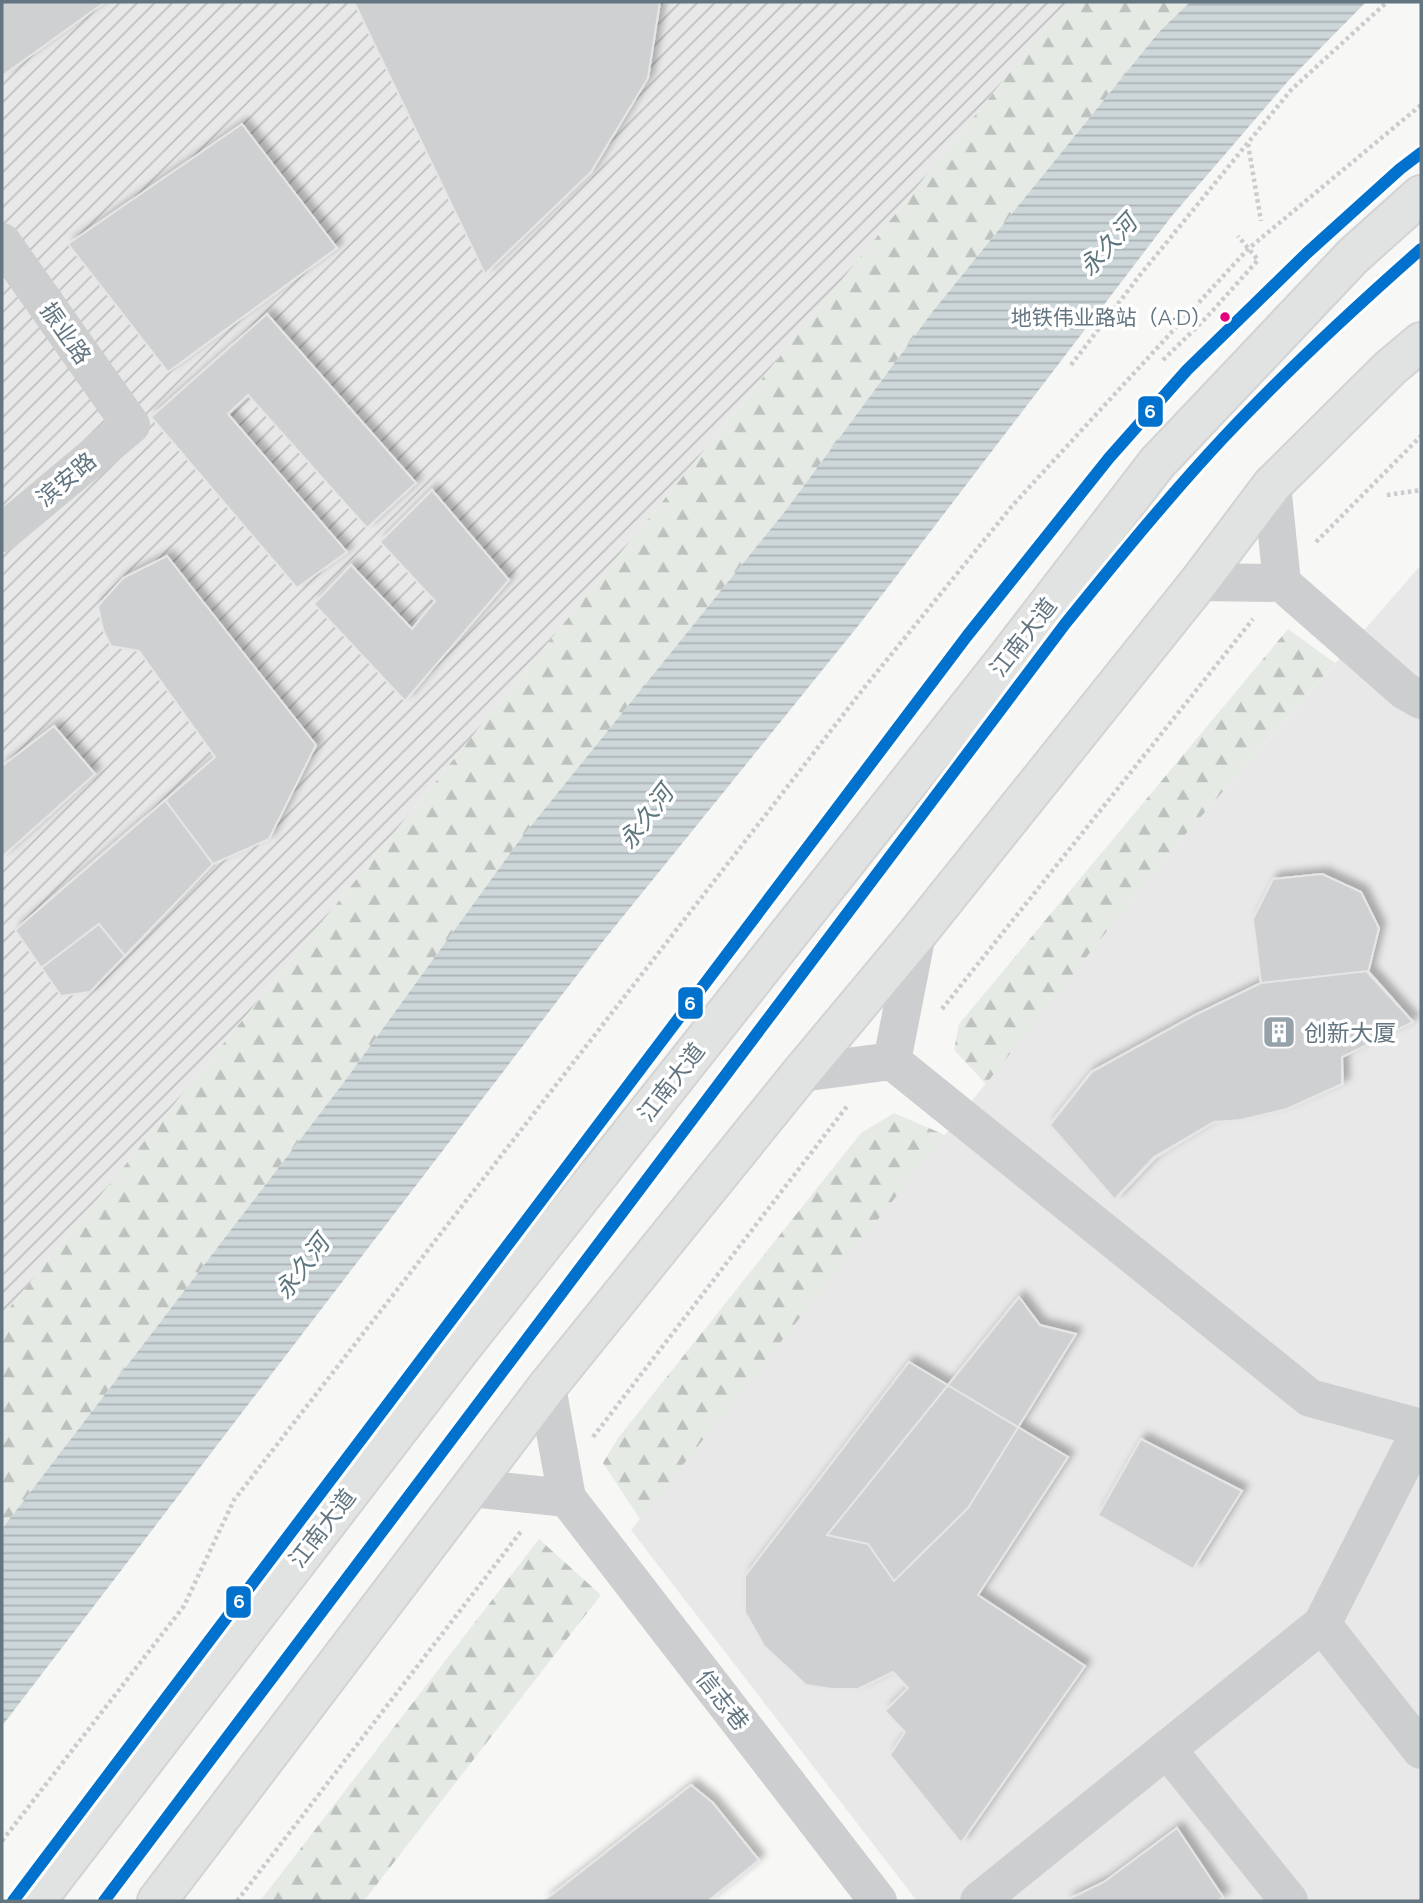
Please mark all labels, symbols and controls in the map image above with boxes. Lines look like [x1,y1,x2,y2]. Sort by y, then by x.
water label: 永久河 [1073,206,1146,281]
street label: 振业路 [35,297,97,369]
place label: 地铁伟业路站（A·D） [1011,305,1212,330]
marker: 地铁伟业路站（A·D） [1218,310,1232,324]
line badge: 6 [1137,395,1164,428]
text: 6 [1144,400,1156,422]
street label: 滨安路 [31,446,101,512]
street label: 江南大道 [984,592,1062,682]
water label: 永久河 [613,776,682,854]
line badge: 6 [677,986,704,1020]
text: 6 [684,992,696,1014]
building icon: 创新大厦 [1260,1013,1298,1051]
place label: 创新大厦 [1304,1019,1396,1046]
street label: 江南大道 [632,1037,710,1127]
water label: 永久河 [269,1226,338,1304]
street label: 江南大道 [283,1483,361,1573]
line badge: 6 [225,1585,252,1619]
text: 6 [233,1590,245,1612]
street label: 信志巷 [691,1665,755,1735]

